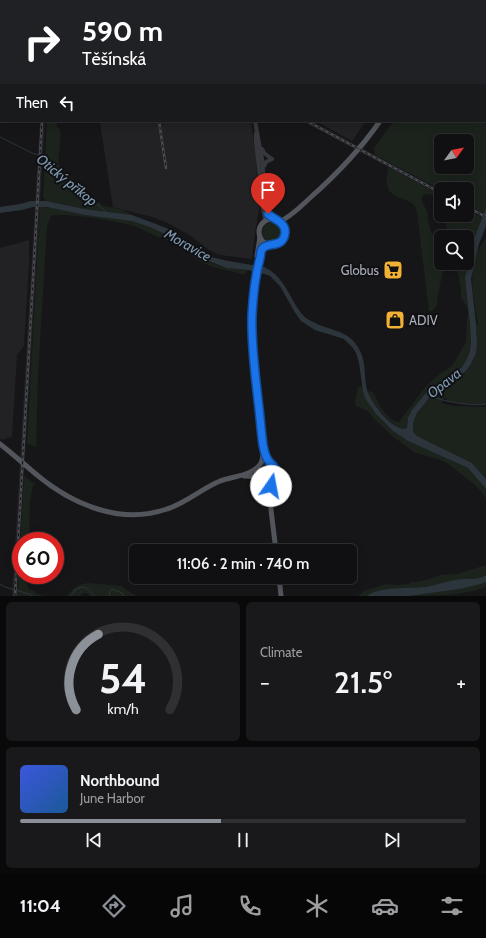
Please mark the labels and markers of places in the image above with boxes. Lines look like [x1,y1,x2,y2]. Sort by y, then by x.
pin [251,173,285,214]
supermarket icon: Globus [382,259,404,281]
place label: Globus [341,262,380,278]
shop icon: ADIV [384,309,406,331]
place label: ADIV [409,312,438,328]

